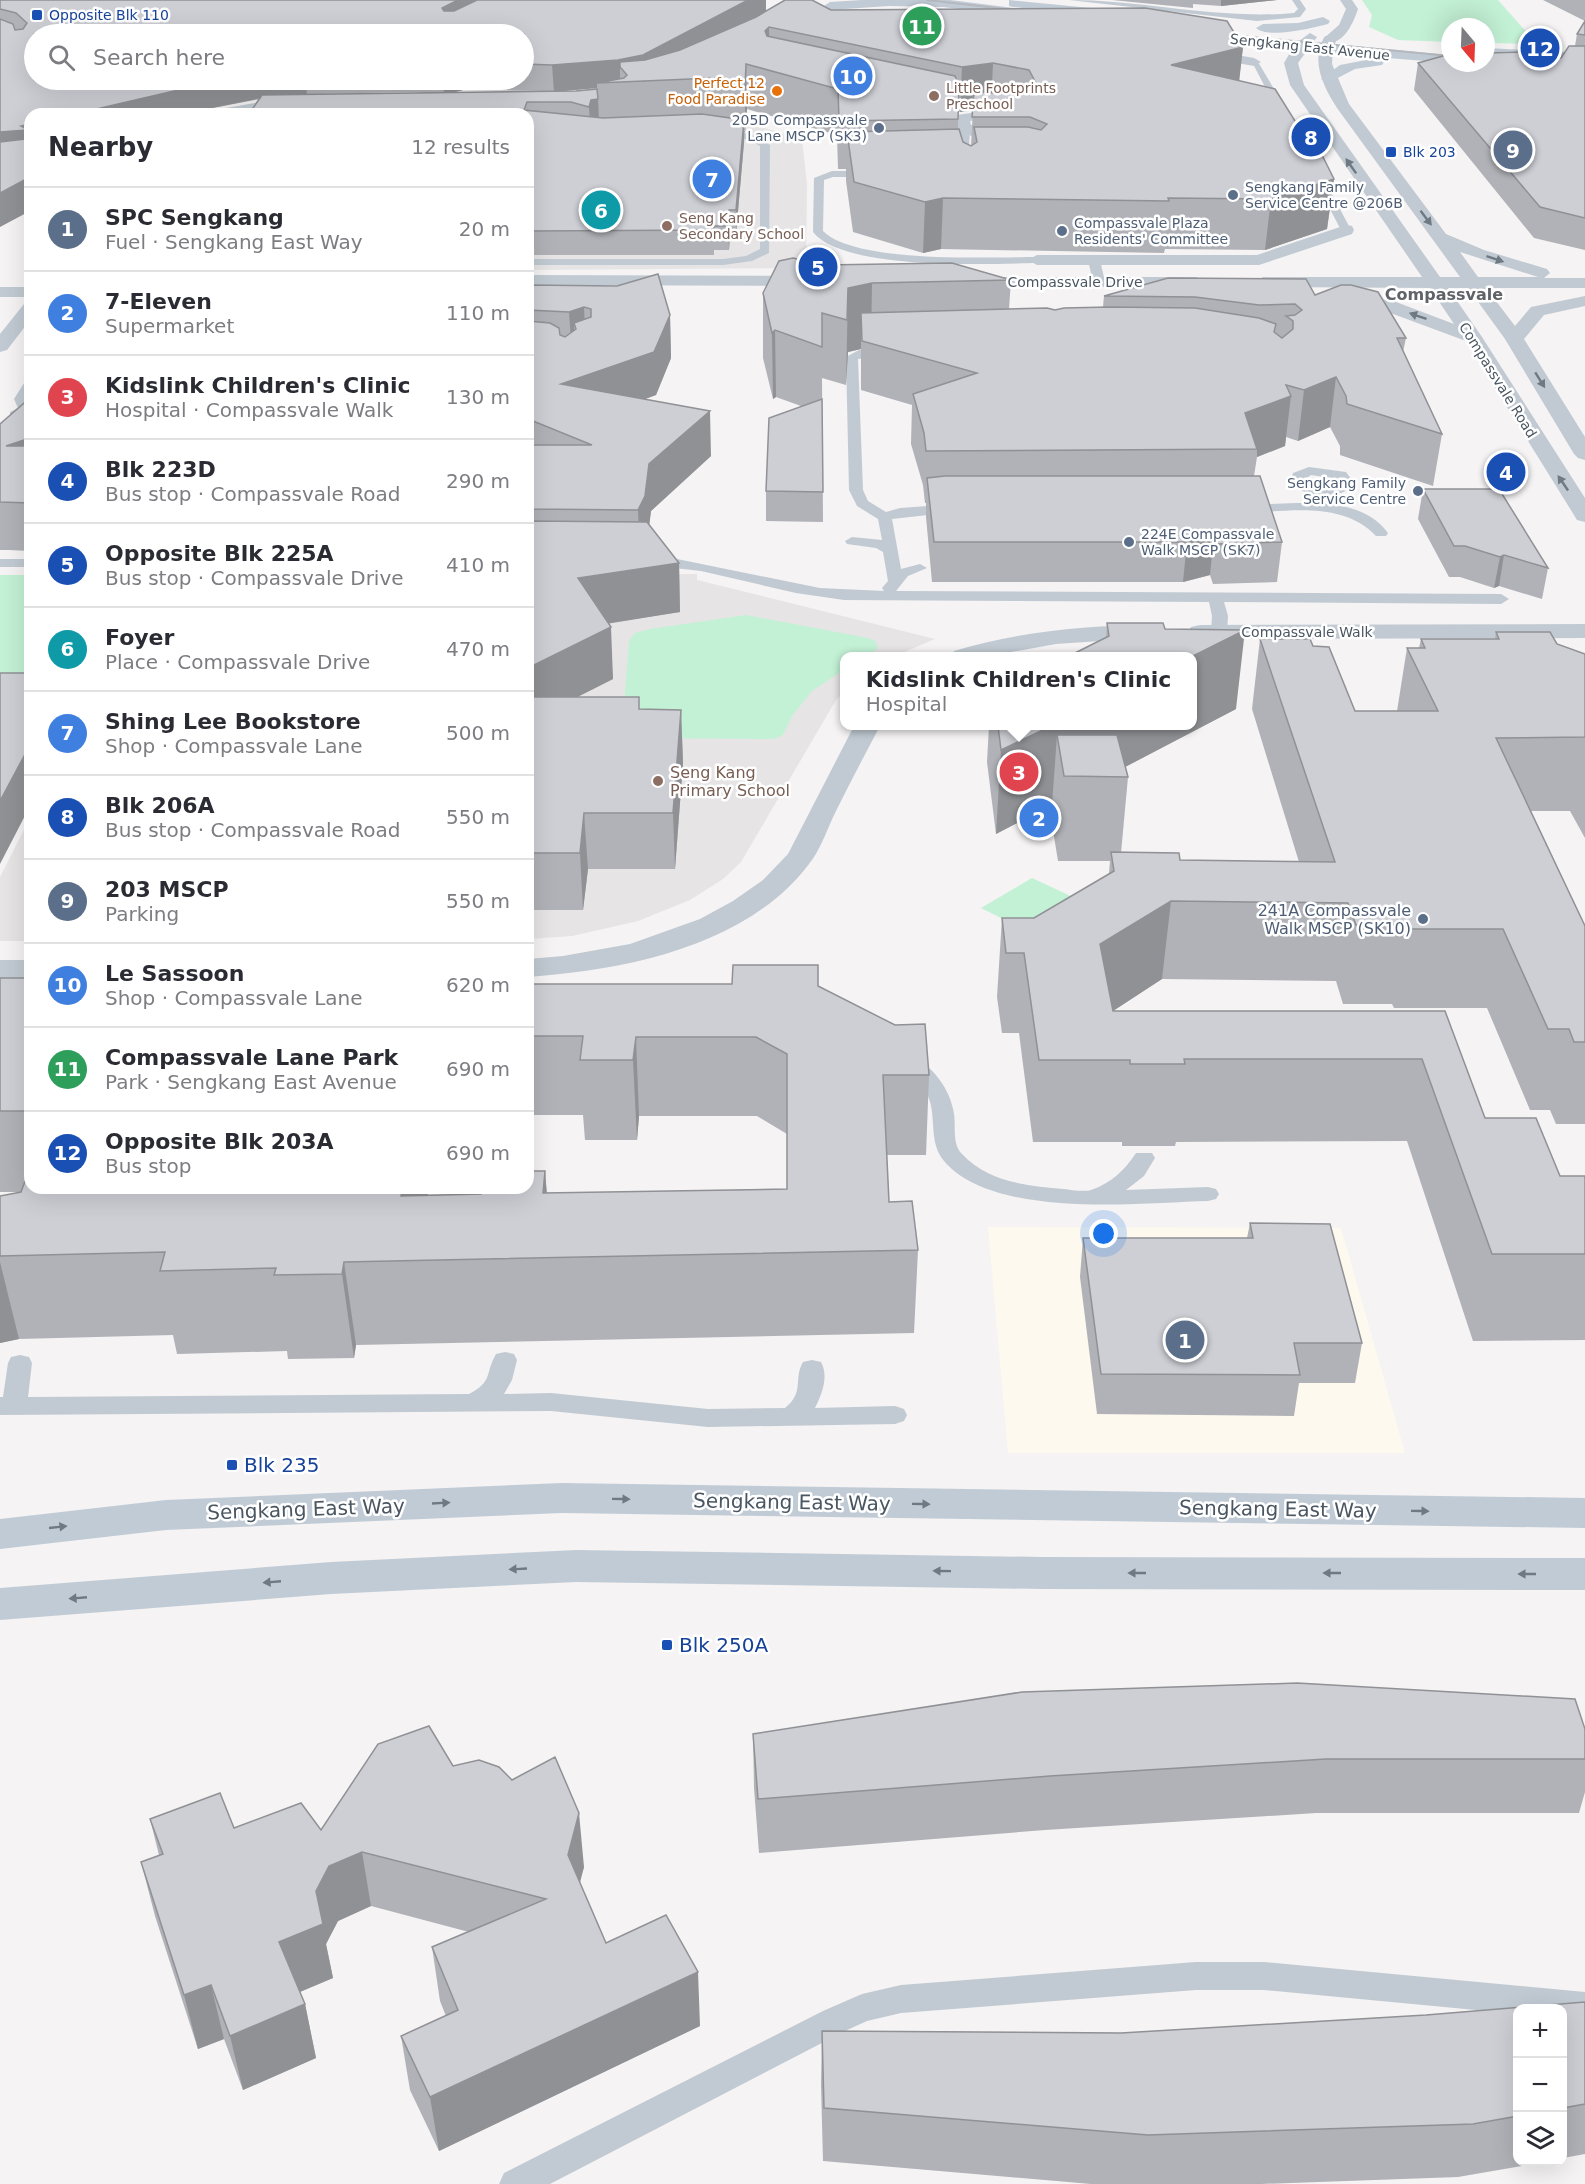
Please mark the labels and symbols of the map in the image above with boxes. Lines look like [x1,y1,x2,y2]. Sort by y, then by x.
pin: 11 [902,3,942,48]
place label: Opposite Blk 110 [49,7,169,23]
marker: Opposite Blk 110 [30,8,44,22]
north arrow [1441,18,1495,72]
pin: 12 [1520,26,1560,70]
street label: Sengkang East Avenue [1229,31,1391,63]
pin: 10 [834,54,872,98]
place label: Perfect 12 Food Paradise [668,75,765,107]
place label: Little Footprints Preschool [946,80,1056,112]
marker: Perfect 12 Food Paradise [770,84,784,98]
marker: Little Footprints Preschool [927,89,941,103]
place label: 205D Compassvale Lane MSCP (SK3) [732,112,867,144]
pin: 8 [1292,114,1330,160]
marker: 205D Compassvale Lane MSCP (SK3) [872,121,886,135]
pin: 9 [1494,128,1532,172]
place label: Blk 203 [1403,144,1456,160]
marker: Blk 203 [1384,145,1398,159]
pin: 7 [692,156,732,201]
one-way arrow [1345,159,1357,175]
place label: Sengkang Family Service Centre @206B [1245,179,1403,211]
pin: 6 [582,188,620,232]
marker: Sengkang Family Service Centre @206B [1226,188,1240,202]
place label: Seng Kang Secondary School [679,210,804,242]
one-way arrow [1420,211,1432,226]
place label: Compassvale Plaza Residents' Committee [1074,215,1228,247]
marker: Seng Kang Secondary School [660,219,674,233]
marker: Compassvale Plaza Residents' Committee [1055,224,1069,238]
pin: 5 [798,244,838,290]
one-way arrow [1486,255,1504,265]
street label: Compassvale Drive [1007,274,1143,290]
district label: Compassvale [1385,285,1503,304]
one-way arrow [1409,310,1427,320]
street label: Compassvale Road [1456,319,1540,441]
one-way arrow [1535,372,1546,388]
pin: 4 [1486,450,1526,494]
place label: Sengkang Family Service Centre [1287,475,1406,507]
one-way arrow [1558,475,1569,491]
marker: Sengkang Family Service Centre [1411,484,1425,498]
place label: 224E Compassvale Walk MSCP (SK7) [1141,526,1274,558]
marker: 224E Compassvale Walk MSCP (SK7) [1122,535,1136,549]
street label: Compassvale Walk [1241,624,1374,640]
pin: 3 [1000,750,1038,794]
place label: Seng Kang Primary School [670,763,790,800]
marker: Seng Kang Primary School [651,774,665,788]
pin: 2 [1020,796,1058,840]
place label: 241A Compassvale Walk MSCP (SK10) [1258,901,1411,938]
marker: 241A Compassvale Walk MSCP (SK10) [1416,912,1430,926]
your location [1089,1219,1118,1248]
pin: 1 [1166,1318,1204,1362]
place label: Blk 235 [244,1453,319,1477]
marker: Blk 235 [225,1458,239,1472]
street label: Sengkang East Way [693,1488,891,1516]
street label: Sengkang East Way [207,1494,405,1524]
one-way arrow [611,1494,630,1504]
street label: Sengkang East Way [1179,1495,1377,1523]
one-way arrow [432,1499,451,1508]
one-way arrow [911,1500,930,1509]
one-way arrow [1410,1506,1429,1516]
one-way arrow [49,1522,68,1532]
one-way arrow [508,1564,527,1573]
one-way arrow [932,1567,951,1576]
one-way arrow [1127,1568,1146,1578]
one-way arrow [1322,1568,1341,1578]
one-way arrow [1517,1569,1536,1579]
one-way arrow [263,1577,282,1587]
one-way arrow [68,1593,87,1602]
place label: Blk 250A [679,1633,768,1657]
marker: Blk 250A [660,1638,674,1652]

